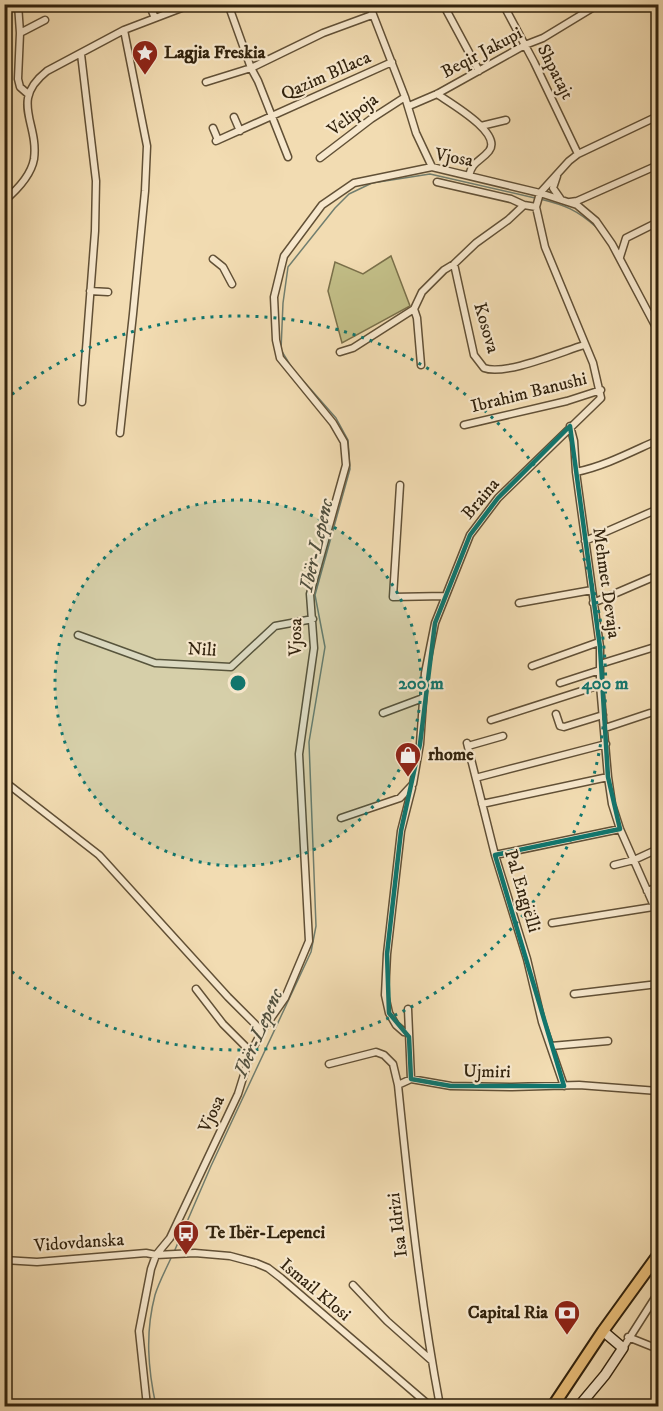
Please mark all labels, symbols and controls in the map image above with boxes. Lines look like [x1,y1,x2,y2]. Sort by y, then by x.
street label: Beqir Jakupi [438,22,526,84]
place icon: Lagjia Freskia [130,38,160,76]
street label: Shpatajt [532,41,578,104]
place label: Lagjia Freskia [164,42,266,64]
street label: Qazim Bllaca [278,46,375,106]
street label: Velipoja [323,89,383,142]
street label: Vjosa [432,144,475,172]
street label: Kosova [468,300,504,356]
street label: Ibrahim Banushi [469,368,589,418]
street label: Braina [457,474,505,524]
water label: Ibër-Lepenc [294,496,340,595]
street label: Mehmet Devaja [587,526,625,640]
street label: Vjosa [285,617,307,657]
street label: Nili [187,638,217,662]
centre of rings [228,673,248,693]
text: 200 m [398,673,444,695]
text: 400 m [580,673,629,695]
shop icon: rhome [393,740,423,778]
place label: rhome [428,744,474,766]
street label: Pal Engjëlli [499,847,545,935]
water label: Ibër-Lepenc [228,984,290,1083]
street label: Ujmiri [463,1061,511,1083]
street label: Vjosa [194,1092,230,1137]
street label: Isa Idrizi [383,1191,413,1259]
bus stop icon: Te Ibër-Lepenci [171,1218,201,1256]
place label: Te Ibër-Lepenci [205,1222,325,1244]
street label: Vidovdanska [32,1229,125,1257]
street label: Ismail Klosi [275,1254,355,1326]
bank icon: Capital Ria [552,1298,582,1336]
place label: Capital Ria [468,1302,548,1324]

